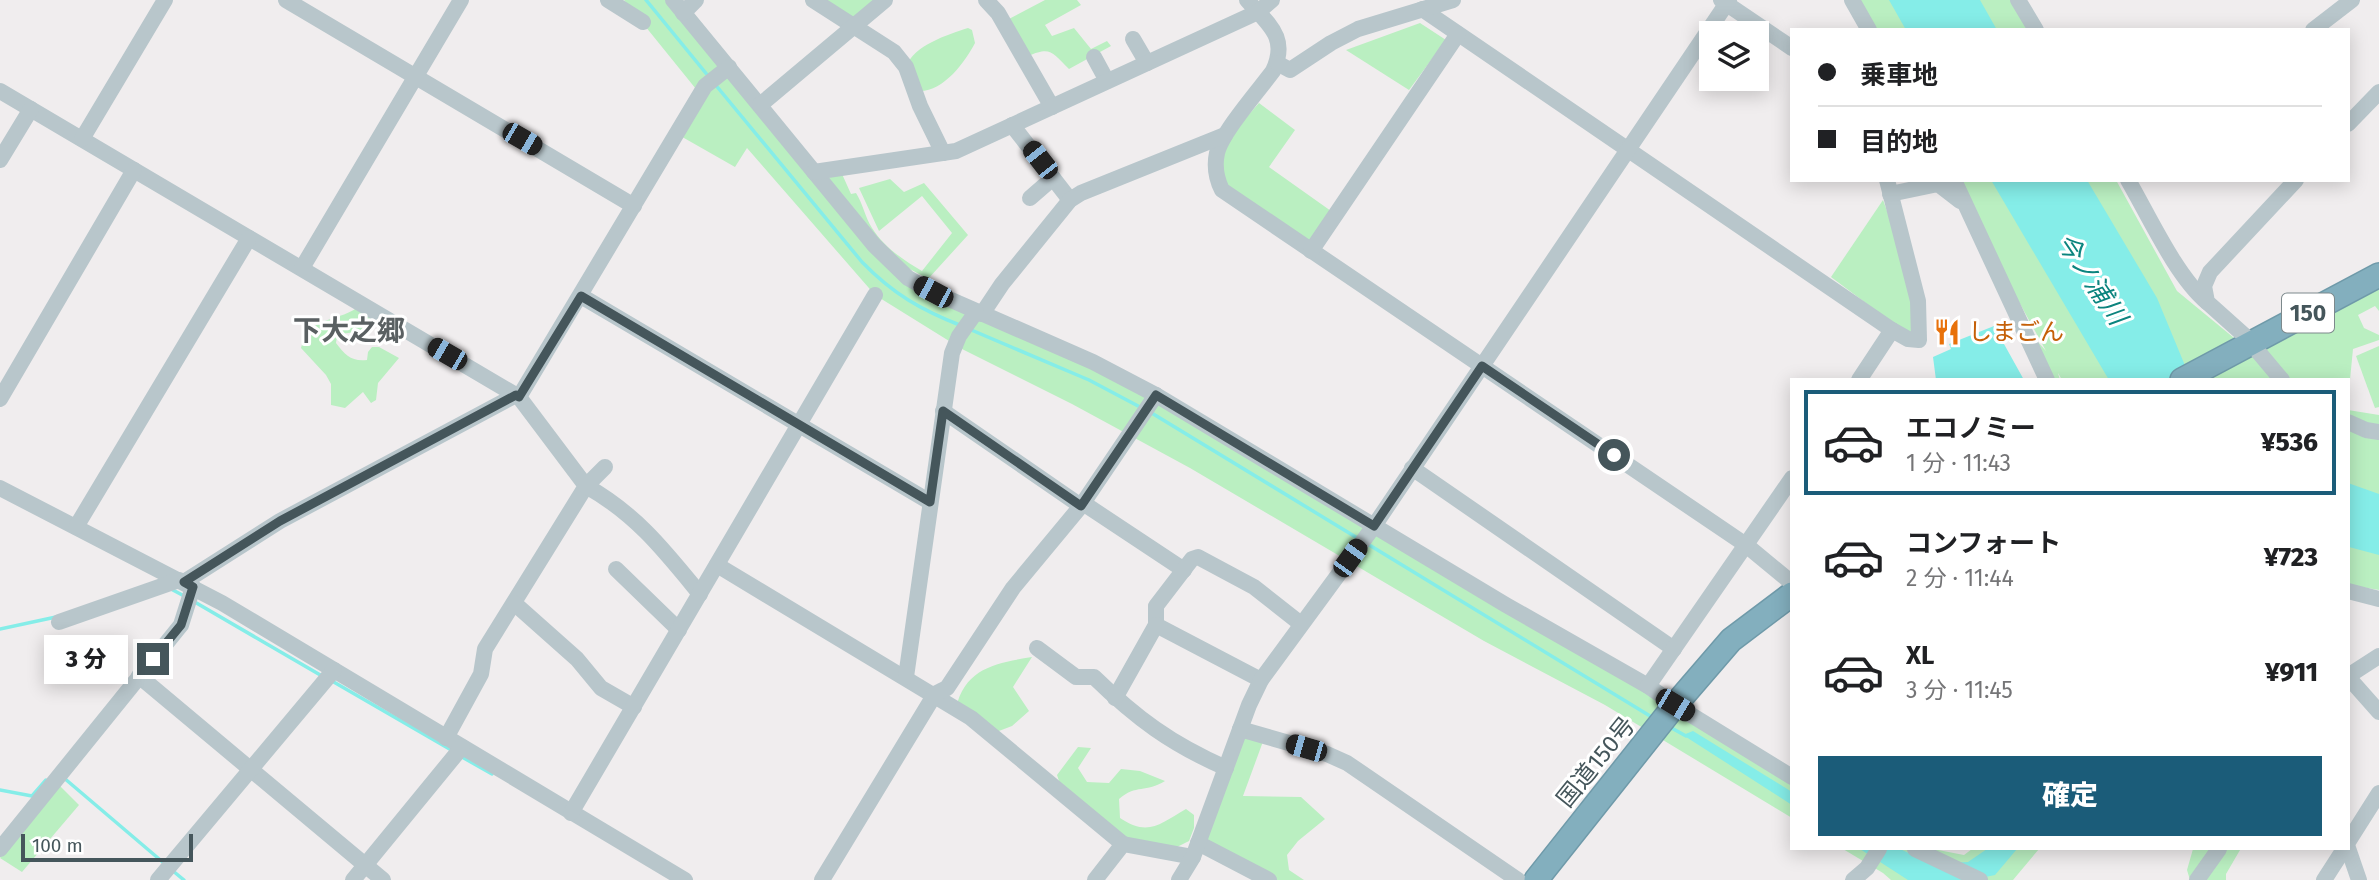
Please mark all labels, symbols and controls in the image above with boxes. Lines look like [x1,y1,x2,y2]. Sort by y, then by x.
map controls [1699,21,1769,91]
button: layers [1699,21,1769,91]
text: 乗車地 [1860,60,1938,91]
car [499,119,546,159]
text: 目的地 [1860,127,1938,158]
car [1019,137,1062,183]
water label: 今ノ浦川 [2049,227,2135,333]
car [910,273,957,311]
road number: 150 [2282,294,2334,332]
district label: 下大之郷 [293,314,405,347]
restaurant icon: しまごん [1932,317,1962,347]
place label: しまごん [1968,318,2064,346]
car [424,334,471,374]
icon: car [1822,411,1885,474]
text: エコノミー [1906,413,2036,444]
text: ¥536 [2261,427,2318,458]
route start [1598,439,1630,471]
text: 1 分 · 11:43 [1906,449,2011,477]
icon: car [1822,526,1885,589]
text: コンフォート [1906,528,2061,559]
car [1330,535,1371,581]
text: ¥723 [2264,542,2318,573]
text: 2 分 · 11:44 [1906,564,2014,592]
callout: 3 分 [44,634,128,684]
text: XL [1906,640,1934,671]
icon: car [1822,641,1885,704]
route end [137,643,169,675]
text: 3 分 [66,645,106,673]
text: ¥911 [2265,657,2318,688]
text: 3 分 · 11:45 [1906,676,2013,704]
car [1652,685,1699,725]
street label: 国道150号 [1551,711,1641,813]
car [1283,732,1330,764]
button: 確定 [1818,756,2322,836]
scale bar [21,831,192,863]
text: 100 m [32,834,83,857]

